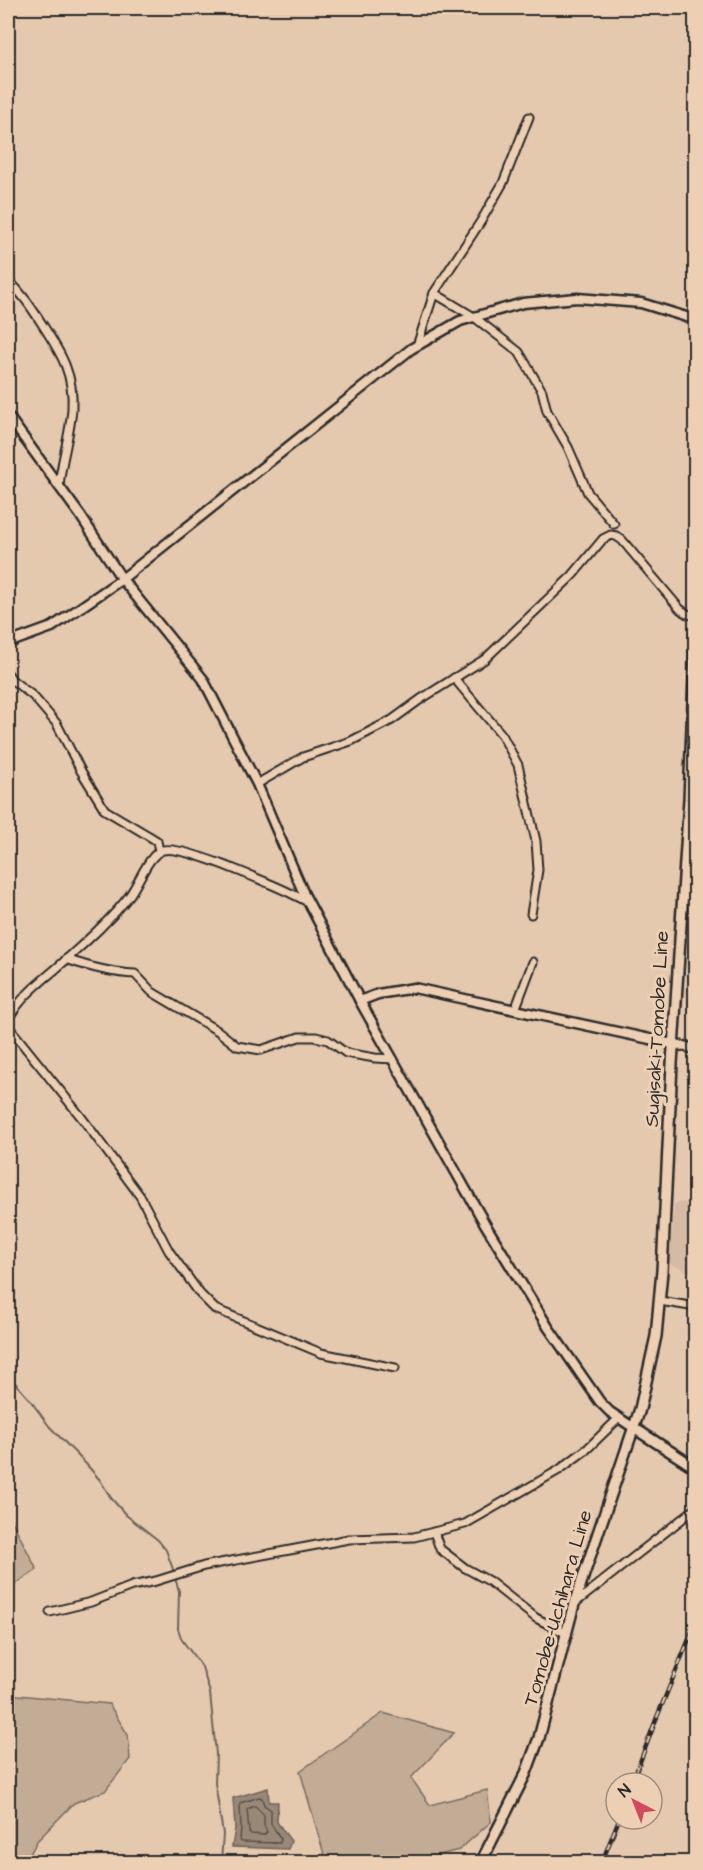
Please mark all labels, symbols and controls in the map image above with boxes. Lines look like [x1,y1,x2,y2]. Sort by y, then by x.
street label: Sugisaki-Tomobe Line [638,930,677,1128]
street label: Tomobe-Uchihara Line [517,1507,599,1709]
north arrow [604,1771,664,1831]
text: N [614,1779,636,1802]

